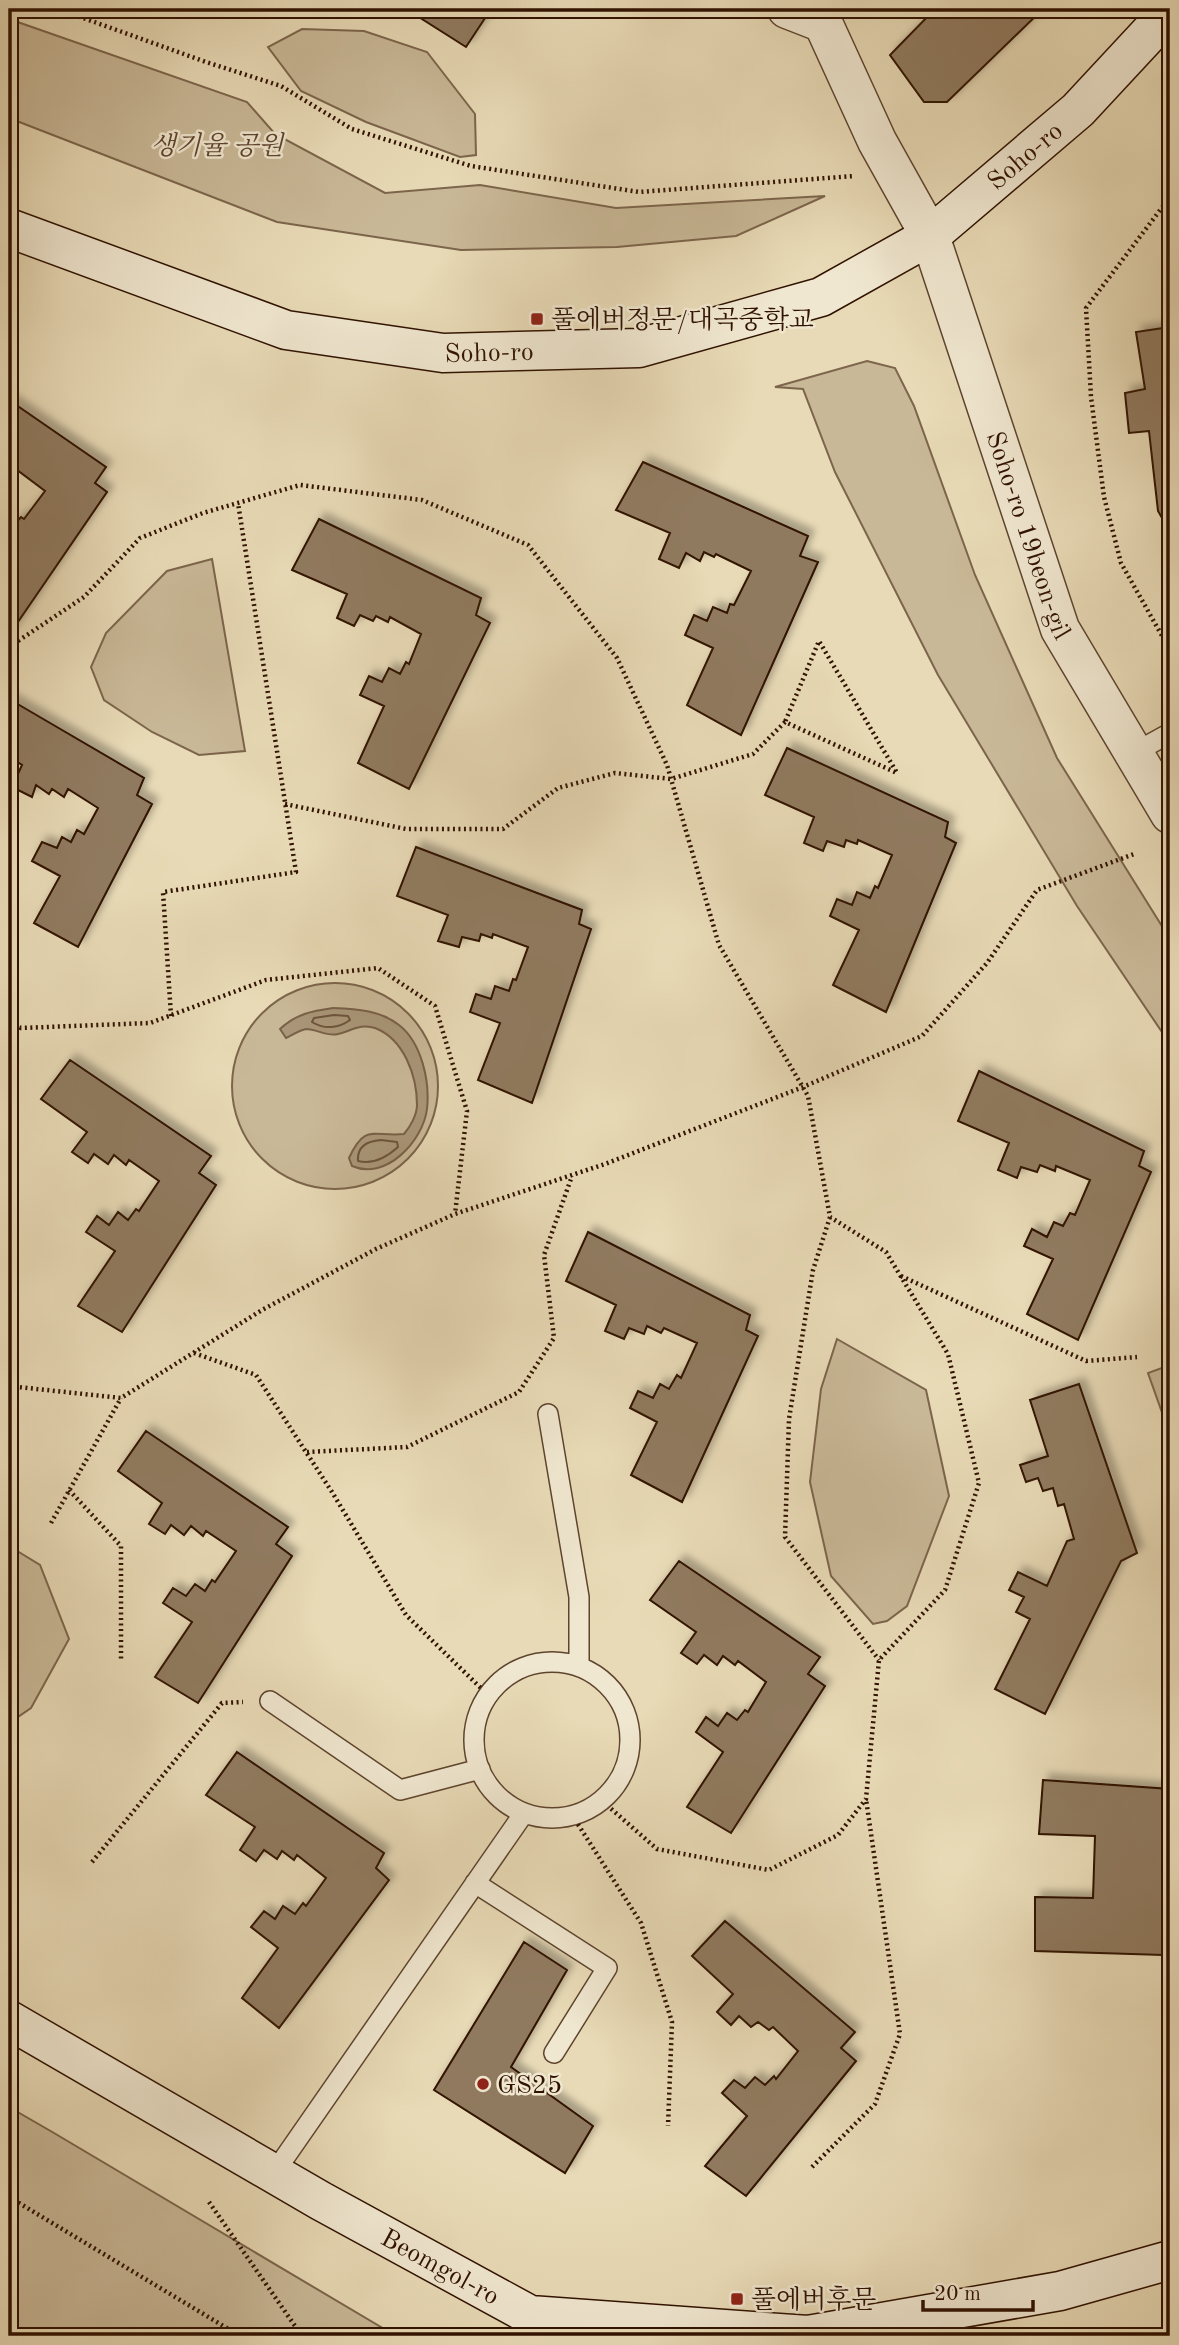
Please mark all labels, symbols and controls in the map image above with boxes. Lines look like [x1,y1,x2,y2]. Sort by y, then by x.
street label: Soho-ro [983,118,1068,196]
park label: 생기율 공원 [151,131,285,160]
place label: 풀에버정문/대곡중학교 [551,306,814,334]
marker: 풀에버정문/대곡중학교 [529,311,545,327]
street label: Soho-ro [444,340,534,368]
street label: Soho-ro 19beon-gil [981,429,1074,645]
place label: GS25 [497,2073,562,2099]
marker: GS25 [475,2076,491,2092]
street label: Beomgol-ro [376,2225,503,2311]
scale bar [923,2268,1034,2312]
text: 20 m [934,2284,981,2305]
place label: 풀에버후문 [751,2285,877,2314]
marker: 풀에버후문 [729,2291,745,2307]

